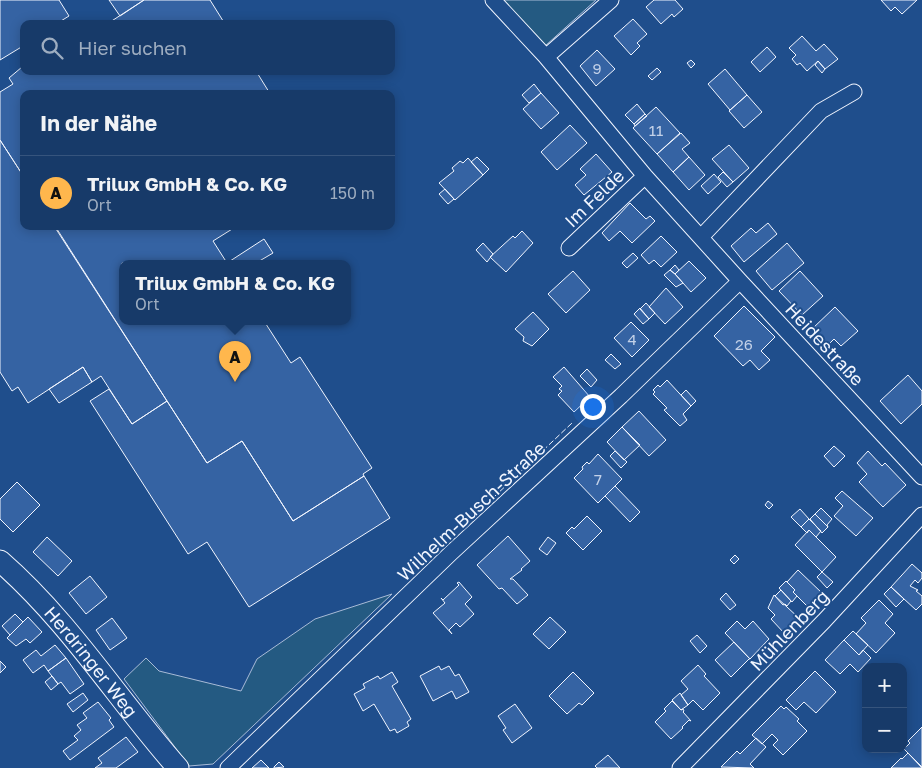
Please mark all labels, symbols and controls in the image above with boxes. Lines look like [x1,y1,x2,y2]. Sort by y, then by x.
search box [20,20,395,75]
icon: search [38,34,66,62]
text: Hier suchen [78,36,187,59]
house number: 9 [592,59,602,77]
text: In der Nähe [40,110,157,136]
house number: 11 [649,121,663,139]
street label: Im Felde [560,164,628,232]
text: Trilux GmbH & Co. KG [87,172,287,195]
text: A [50,183,62,203]
text: 150 m [330,183,375,203]
text: Ort [87,195,112,215]
popup [119,260,351,325]
text: Trilux GmbH & Co. KG [135,271,335,294]
text: Ort [135,294,160,314]
street label: Heidestraße [781,298,869,390]
house number: 4 [627,330,637,348]
house number: 26 [735,335,753,353]
pin: A [219,341,251,382]
your location [580,394,606,420]
street label: Wilhelm-Busch-Straße [392,437,550,585]
house number: 7 [594,470,602,488]
street label: Mühlenberg [745,585,833,675]
street label: Herdringer Weg [40,601,143,721]
map controls [862,663,907,753]
button: + [862,663,907,708]
button: − [862,708,907,753]

